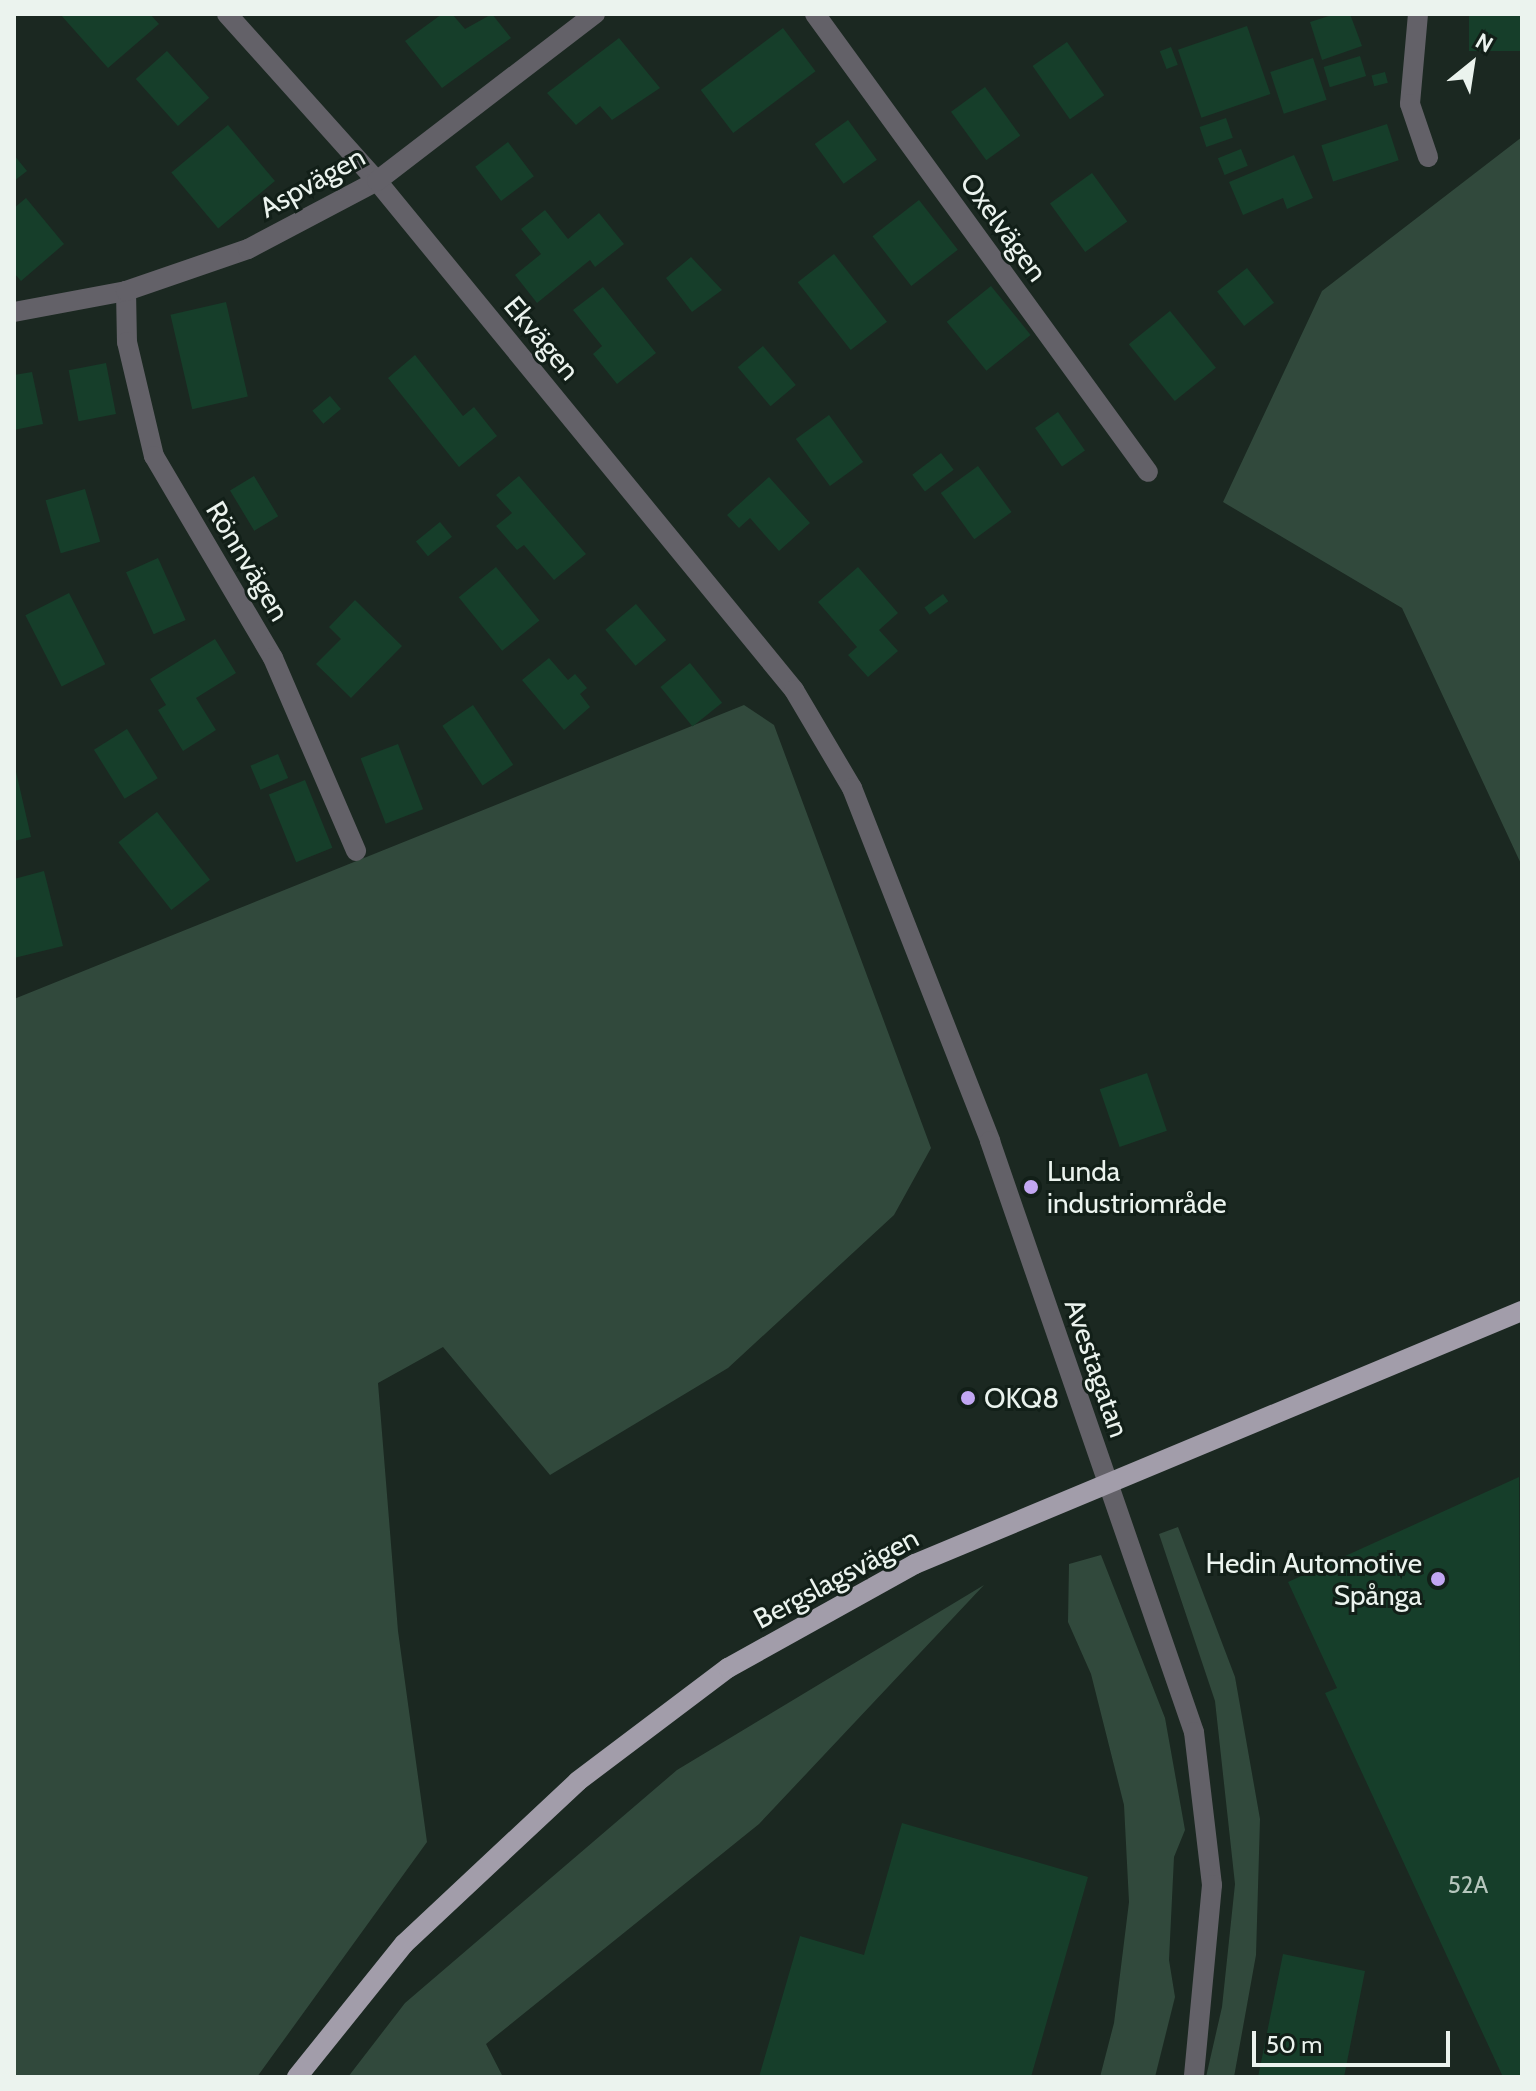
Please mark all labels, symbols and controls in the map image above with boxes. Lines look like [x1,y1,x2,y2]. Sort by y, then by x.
north arrow [1432,24,1512,104]
text: N [1471,27,1498,58]
street label: Aspvägen [253,139,371,225]
street label: Oxelvägen [953,166,1055,288]
street label: Ekvägen [497,289,587,387]
street label: Rönnvägen [199,495,297,627]
place label: Lunda industriområde [1047,1154,1227,1220]
marker: Lunda industriområde [1022,1178,1040,1196]
street label: Avestagatan [1058,1294,1136,1442]
place label: OKQ8 [984,1381,1059,1415]
marker: OKQ8 [959,1389,977,1407]
street label: Bergslagsvägen [748,1520,924,1636]
place label: Hedin Automotive Spånga [1206,1546,1422,1612]
marker: Hedin Automotive Spånga [1429,1570,1447,1588]
house number: 52A [1448,1871,1488,1899]
scale bar [1256,2015,1454,2065]
text: 50 m [1266,2030,1322,2059]

